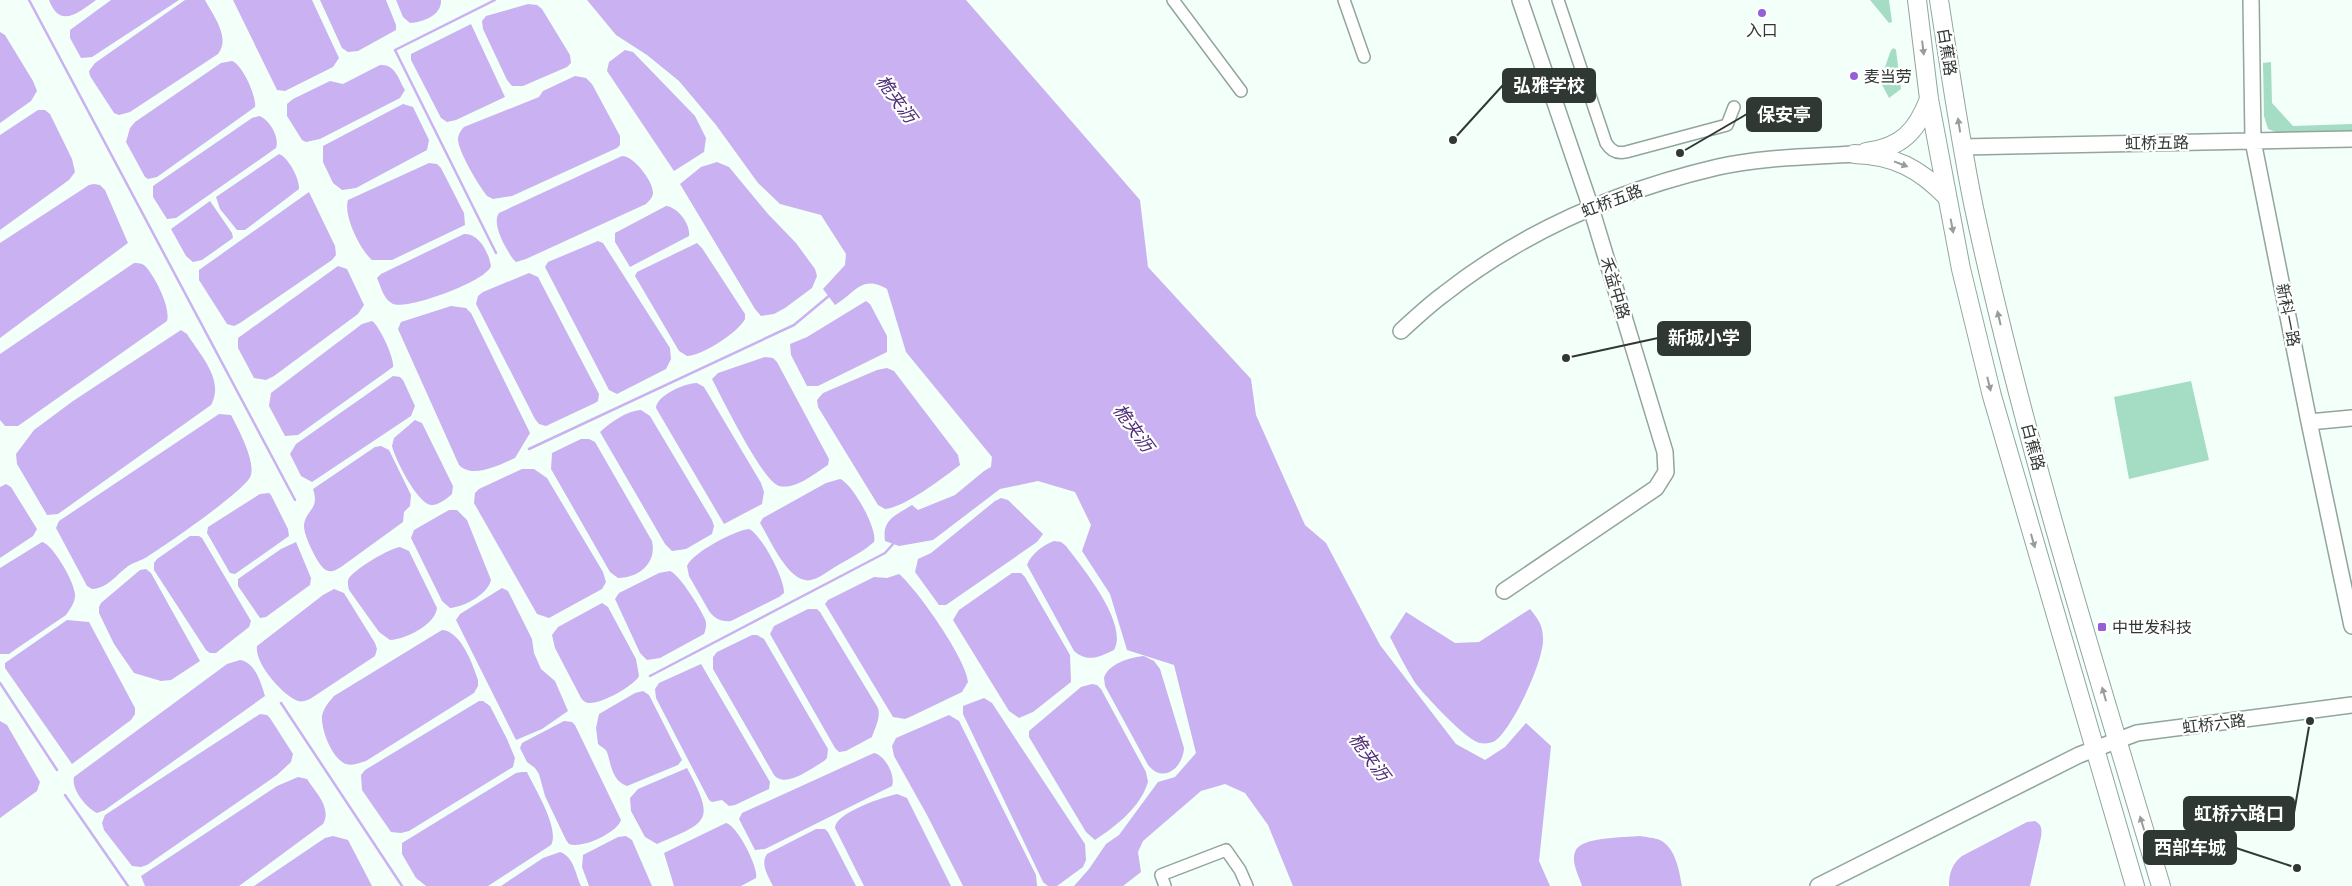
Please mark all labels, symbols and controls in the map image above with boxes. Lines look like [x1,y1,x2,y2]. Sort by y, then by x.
marker: 入口 [1756,7,1768,19]
place label: 入口 [1746,21,1778,40]
street label: 白蕉路 [1934,27,1960,77]
one-way arrow [1919,41,1927,57]
place label: 麦当劳 [1864,67,1912,86]
callout: 弘雅学校 [1503,69,1595,102]
marker: 麦当劳 [1848,70,1860,82]
water label: 桅夹沥 [871,71,923,130]
text: 弘雅学校 [1513,75,1585,97]
callout: 保安亭 [1747,98,1821,131]
text: 保安亭 [1757,104,1811,126]
one-way arrow [1954,116,1962,132]
street label: 虹桥五路 [2125,133,2189,153]
one-way arrow [1894,161,1909,168]
street label: 虹桥五路 [1579,181,1645,221]
one-way arrow [1949,218,1957,234]
street label: 禾益中路 [1597,255,1633,321]
street label: 新科一路 [2273,282,2303,348]
one-way arrow [1995,311,2003,326]
callout: 新城小学 [1658,322,1750,355]
text: 新城小学 [1668,327,1740,349]
one-way arrow [1985,377,1993,392]
water label: 桅夹沥 [1108,400,1160,459]
street label: 白蕉路 [2018,421,2048,473]
one-way arrow [2030,533,2038,548]
place label: 中世发科技 [2112,618,2192,637]
marker: 中世发科技 [2096,621,2108,633]
one-way arrow [2099,686,2107,701]
street label: 虹桥六路 [2181,711,2247,737]
water label: 桅夹沥 [1344,729,1396,788]
callout: 虹桥六路口 [2184,797,2294,830]
text: 虹桥六路口 [2194,803,2284,825]
one-way arrow [2138,815,2146,830]
callout: 西部车城 [2144,831,2236,864]
text: 西部车城 [2154,837,2226,859]

